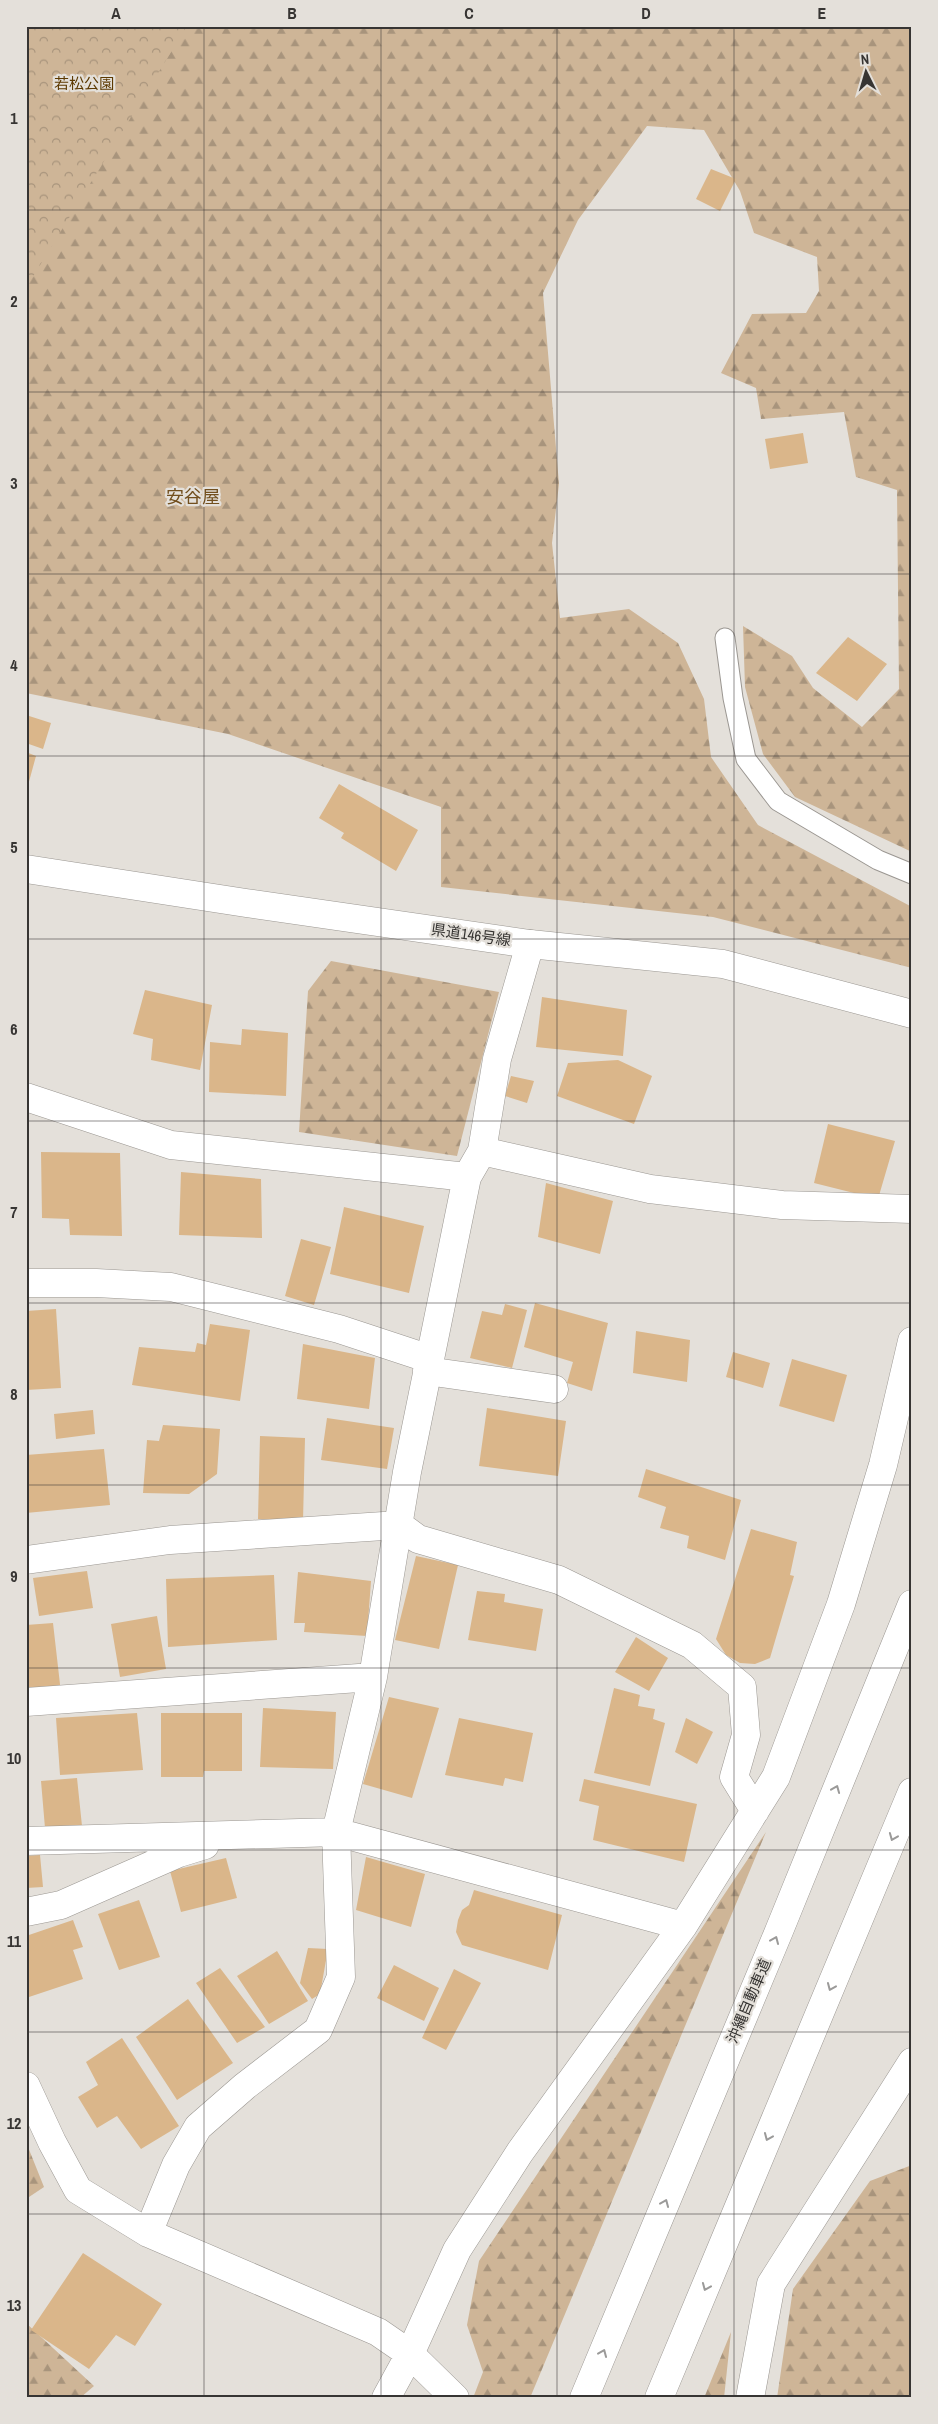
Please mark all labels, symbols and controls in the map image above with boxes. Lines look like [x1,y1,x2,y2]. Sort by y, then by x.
text: A [111,2,121,24]
text: B [287,2,297,24]
text: C [464,2,474,24]
text: D [641,2,651,24]
text: E [818,2,827,24]
north arrow [840,48,890,98]
text: N [860,50,870,68]
park label: 若松公園 [54,73,114,94]
text: 1 [10,107,18,129]
text: 2 [10,290,18,312]
text: 3 [10,472,18,494]
district label: 安谷屋 [166,484,220,509]
text: 4 [10,654,18,676]
text: 5 [10,836,18,858]
street label: 県道146号線 [430,919,512,951]
text: 6 [10,1018,18,1040]
text: 7 [10,1201,18,1223]
text: 8 [10,1383,18,1405]
text: 9 [10,1565,18,1587]
text: 10 [7,1747,21,1769]
one-way arrow [830,1785,841,1794]
one-way arrow [889,1832,900,1841]
text: 11 [7,1930,22,1952]
one-way arrow [769,1936,780,1945]
street label: 沖縄自動車道 [721,1955,776,2046]
one-way arrow [827,1983,837,1991]
text: 12 [7,2112,21,2134]
one-way arrow [764,2132,775,2141]
one-way arrow [659,2199,670,2208]
one-way arrow [701,2282,712,2291]
text: 13 [7,2294,21,2316]
one-way arrow [596,2349,607,2358]

